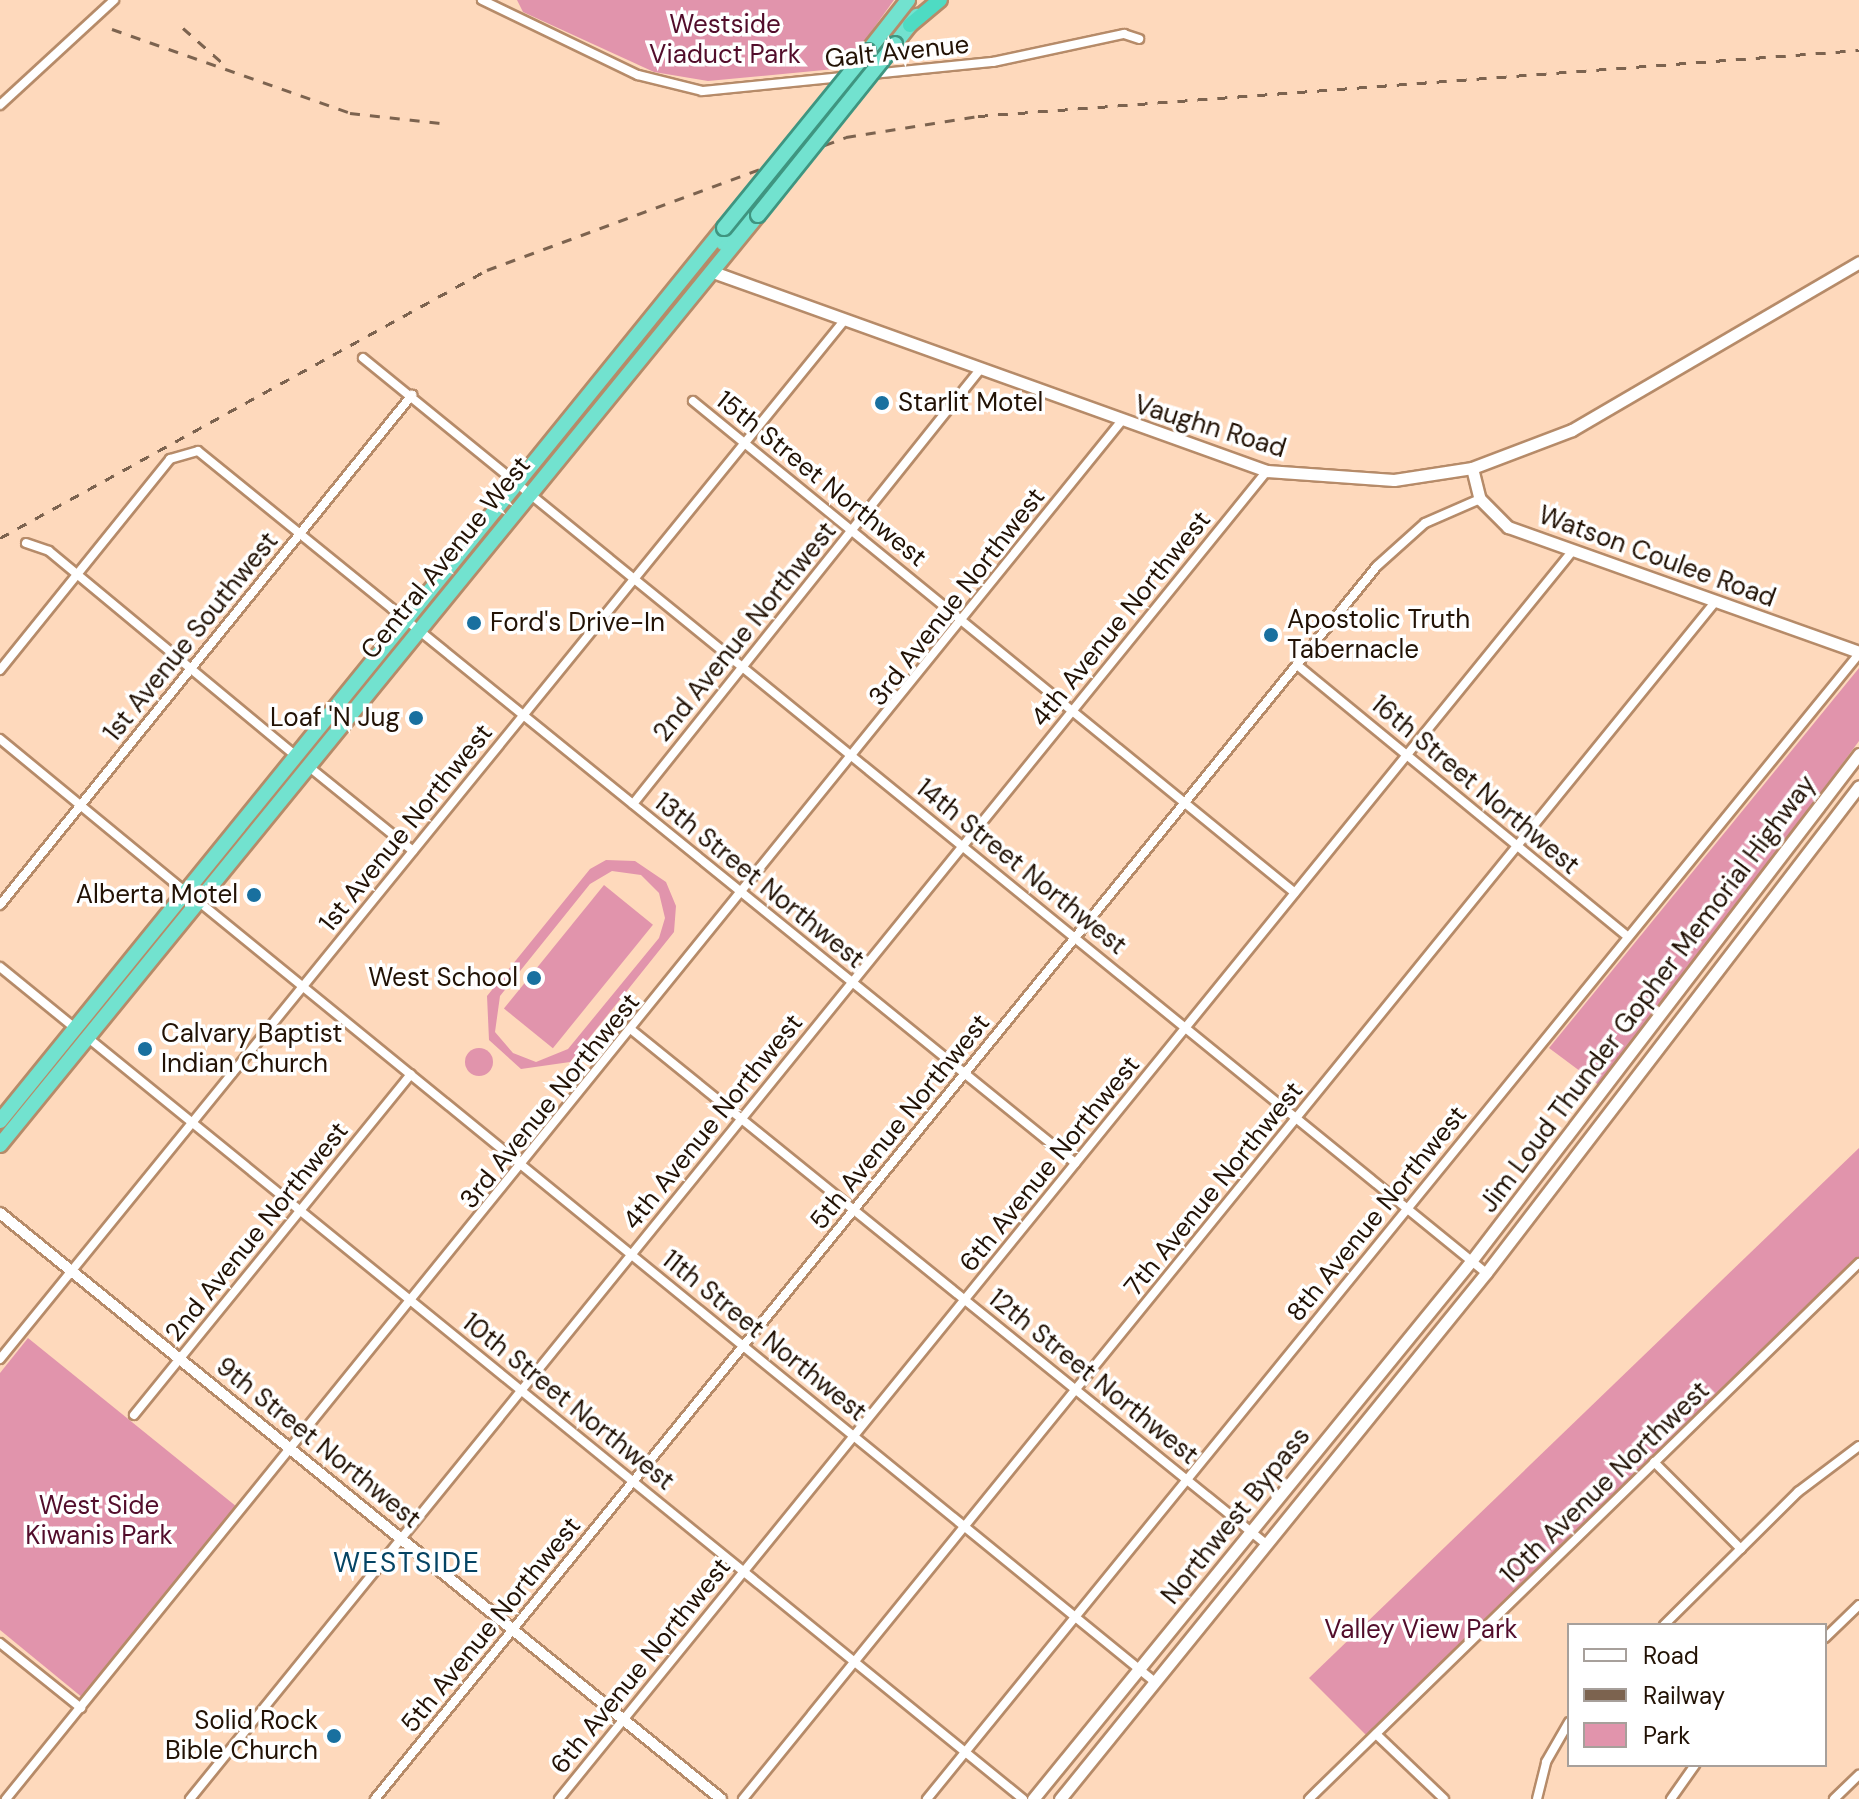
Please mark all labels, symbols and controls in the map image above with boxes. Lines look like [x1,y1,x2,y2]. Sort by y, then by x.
park label: Westside Viaduct Park [649,9,801,70]
street label: Galt Avenue [823,29,971,75]
street label: 15th Street Northwest [710,385,932,573]
place label: Starlit Motel [898,387,1043,419]
street label: Vaughn Road [1130,389,1290,465]
marker: Starlit Motel [873,394,891,412]
street label: Central Avenue West [355,450,537,666]
street label: 3rd Avenue Northwest [862,482,1052,712]
street label: Watson Coulee Road [1534,500,1780,614]
street label: 4th Avenue Northwest [1025,505,1217,733]
street label: 2nd Avenue Northwest [647,516,843,748]
street label: 1st Avenue Southwest [97,526,285,748]
place label: Apostolic Truth Tabernacle [1287,604,1470,666]
place label: Ford's Drive-In [490,607,665,639]
marker: Ford's Drive-In [465,614,483,632]
marker: Apostolic Truth Tabernacle [1262,626,1280,644]
street label: 16th Street Northwest [1365,689,1585,881]
place label: Loaf 'N Jug [270,702,400,734]
marker: Loaf 'N Jug [407,709,425,727]
street label: 1st Avenue Northwest [313,718,499,938]
street label: Jim Loud Thunder Gopher Memorial Highway [1473,769,1823,1219]
street label: 14th Street Northwest [910,773,1132,961]
street label: 13th Street Northwest [648,787,870,975]
place label: Alberta Motel [76,879,238,911]
marker: Alberta Motel [245,886,263,904]
place label: West School [368,962,518,994]
marker: West School [525,969,543,987]
street label: 3rd Avenue Northwest [454,987,646,1215]
street label: 4th Avenue Northwest [617,1008,809,1236]
street label: 5th Avenue Northwest [804,1008,996,1236]
place label: Calvary Baptist Indian Church [161,1018,342,1080]
marker: Calvary Baptist Indian Church [136,1040,154,1058]
street label: 6th Avenue Northwest [953,1050,1147,1278]
street label: 7th Avenue Northwest [1118,1076,1310,1302]
street label: 8th Avenue Northwest [1281,1100,1473,1328]
street label: 2nd Avenue Northwest [159,1116,355,1348]
street label: 11th Street Northwest [656,1244,872,1428]
street label: 12th Street Northwest [982,1283,1204,1471]
street label: 10th Street Northwest [456,1307,680,1497]
street label: 9th Street Northwest [210,1351,426,1535]
street label: 10th Avenue Northwest [1494,1375,1716,1591]
street label: Northwest Bypass [1155,1421,1317,1611]
park label: West Side Kiwanis Park [25,1490,173,1552]
street label: 5th Avenue Northwest [395,1511,587,1739]
district label: WESTSIDE [333,1546,481,1580]
street label: 6th Avenue Northwest [544,1552,738,1780]
park label: Valley View Park [1324,1614,1518,1646]
legend [1567,1623,1827,1767]
text: Road [1643,1640,1699,1671]
text: Railway [1643,1680,1725,1711]
place label: Solid Rock Bible Church [165,1705,318,1766]
text: Park [1643,1720,1690,1751]
marker: Solid Rock Bible Church [325,1727,343,1745]

